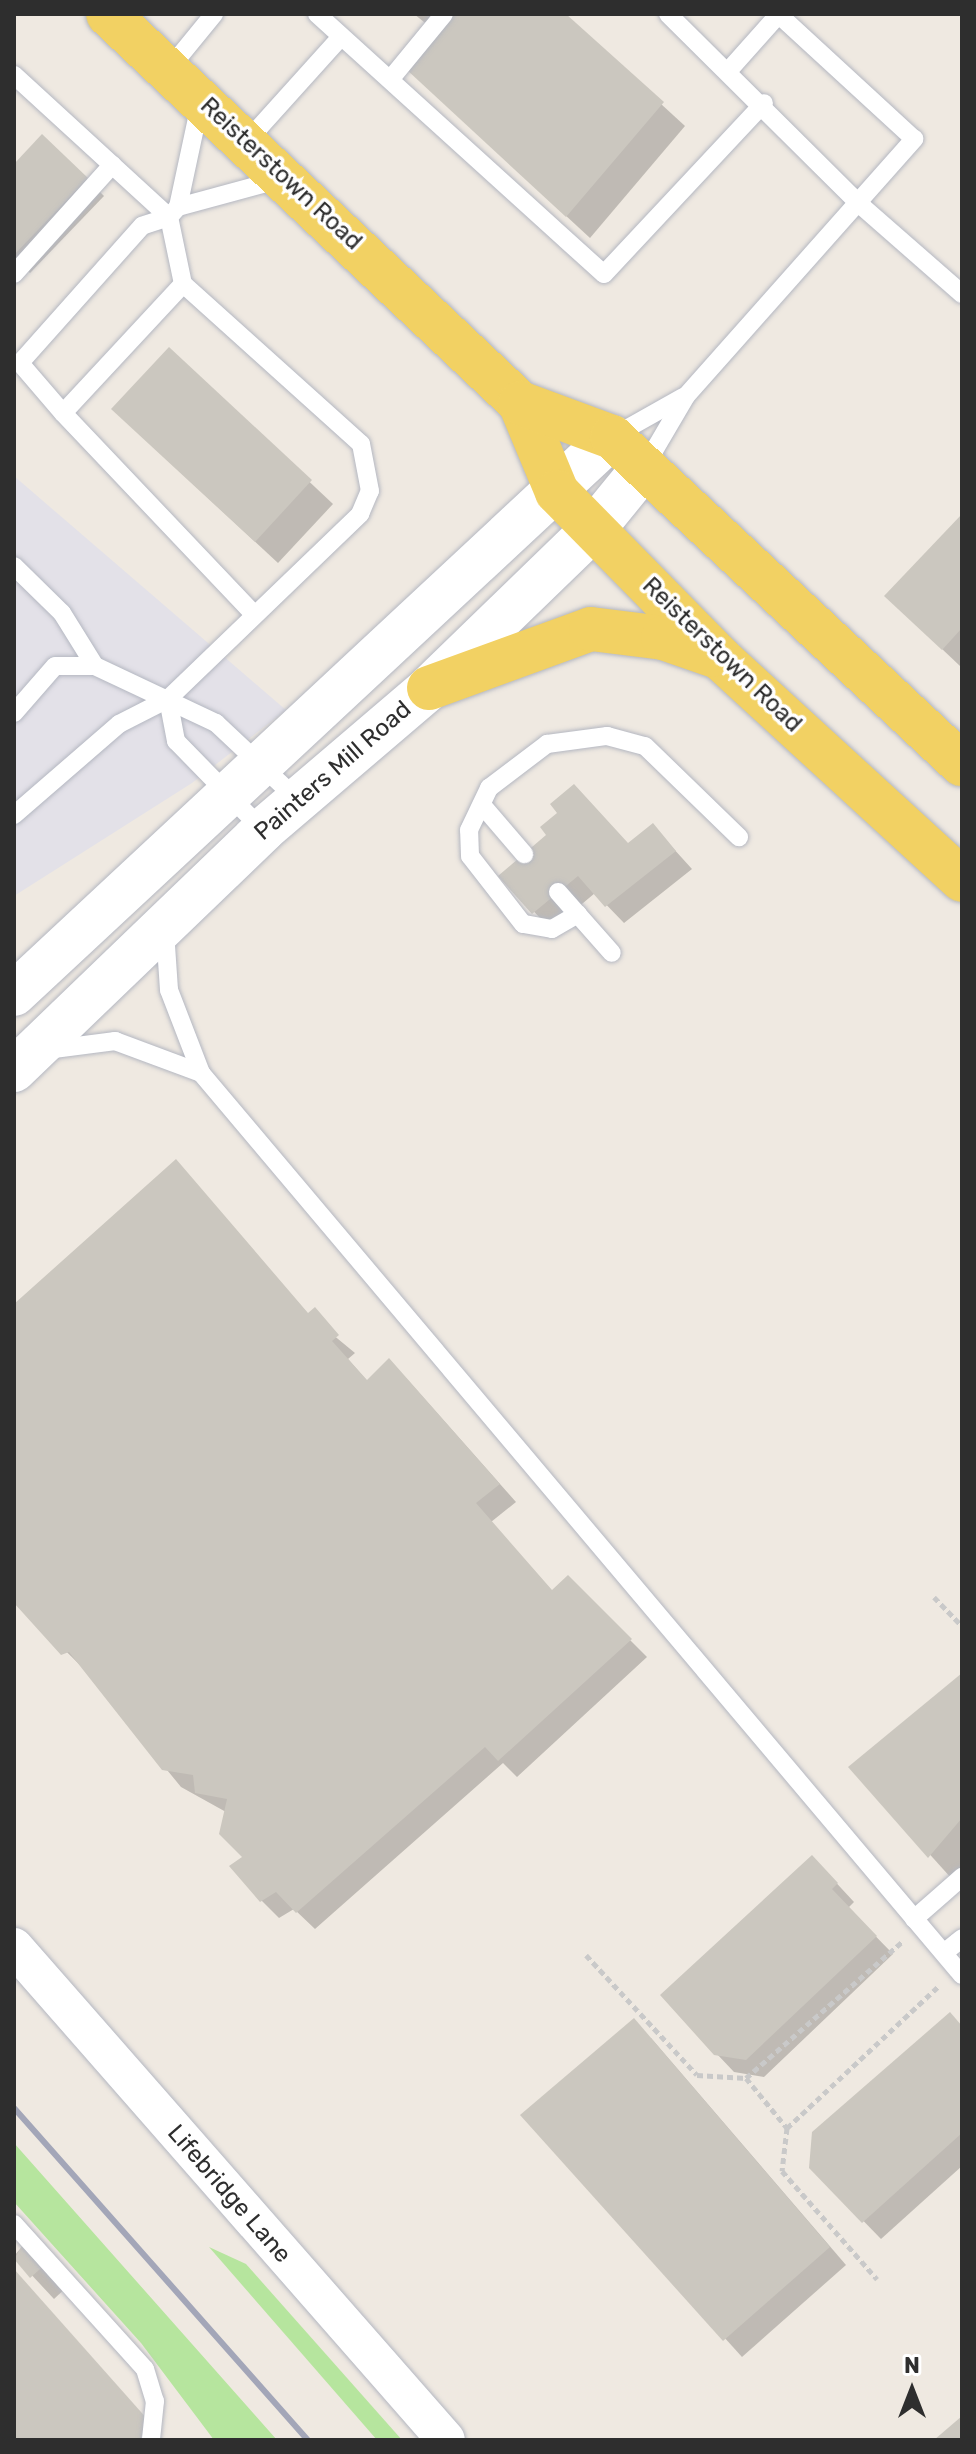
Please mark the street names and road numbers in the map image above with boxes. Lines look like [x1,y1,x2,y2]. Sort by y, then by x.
street label: Reisterstown Road [194,92,368,256]
street label: Reisterstown Road [636,571,808,739]
street label: Painters Mill Road [249,695,417,847]
street label: Lifebridge Lane [161,2119,297,2269]

